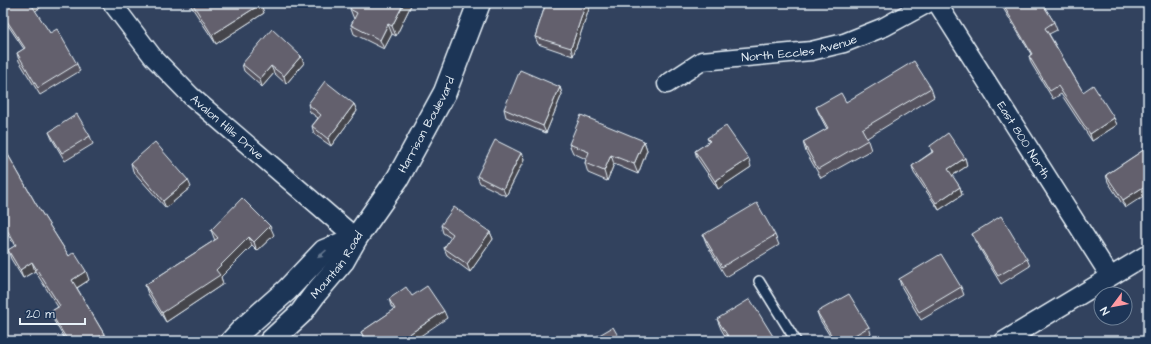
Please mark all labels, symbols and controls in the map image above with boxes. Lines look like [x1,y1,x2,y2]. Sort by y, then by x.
street label: North Eccles Avenue [741,30,860,66]
street label: Harrison Boulevard [394,74,459,176]
street label: Avalon Hills Drive [186,91,268,164]
street label: East 800 North [992,98,1054,182]
street label: Mountain Road [307,228,367,303]
one-way arrow [316,250,327,259]
north arrow [1093,286,1133,326]
scale bar [20,300,85,326]
text: N [1097,304,1113,318]
text: 20 m [26,306,55,323]

